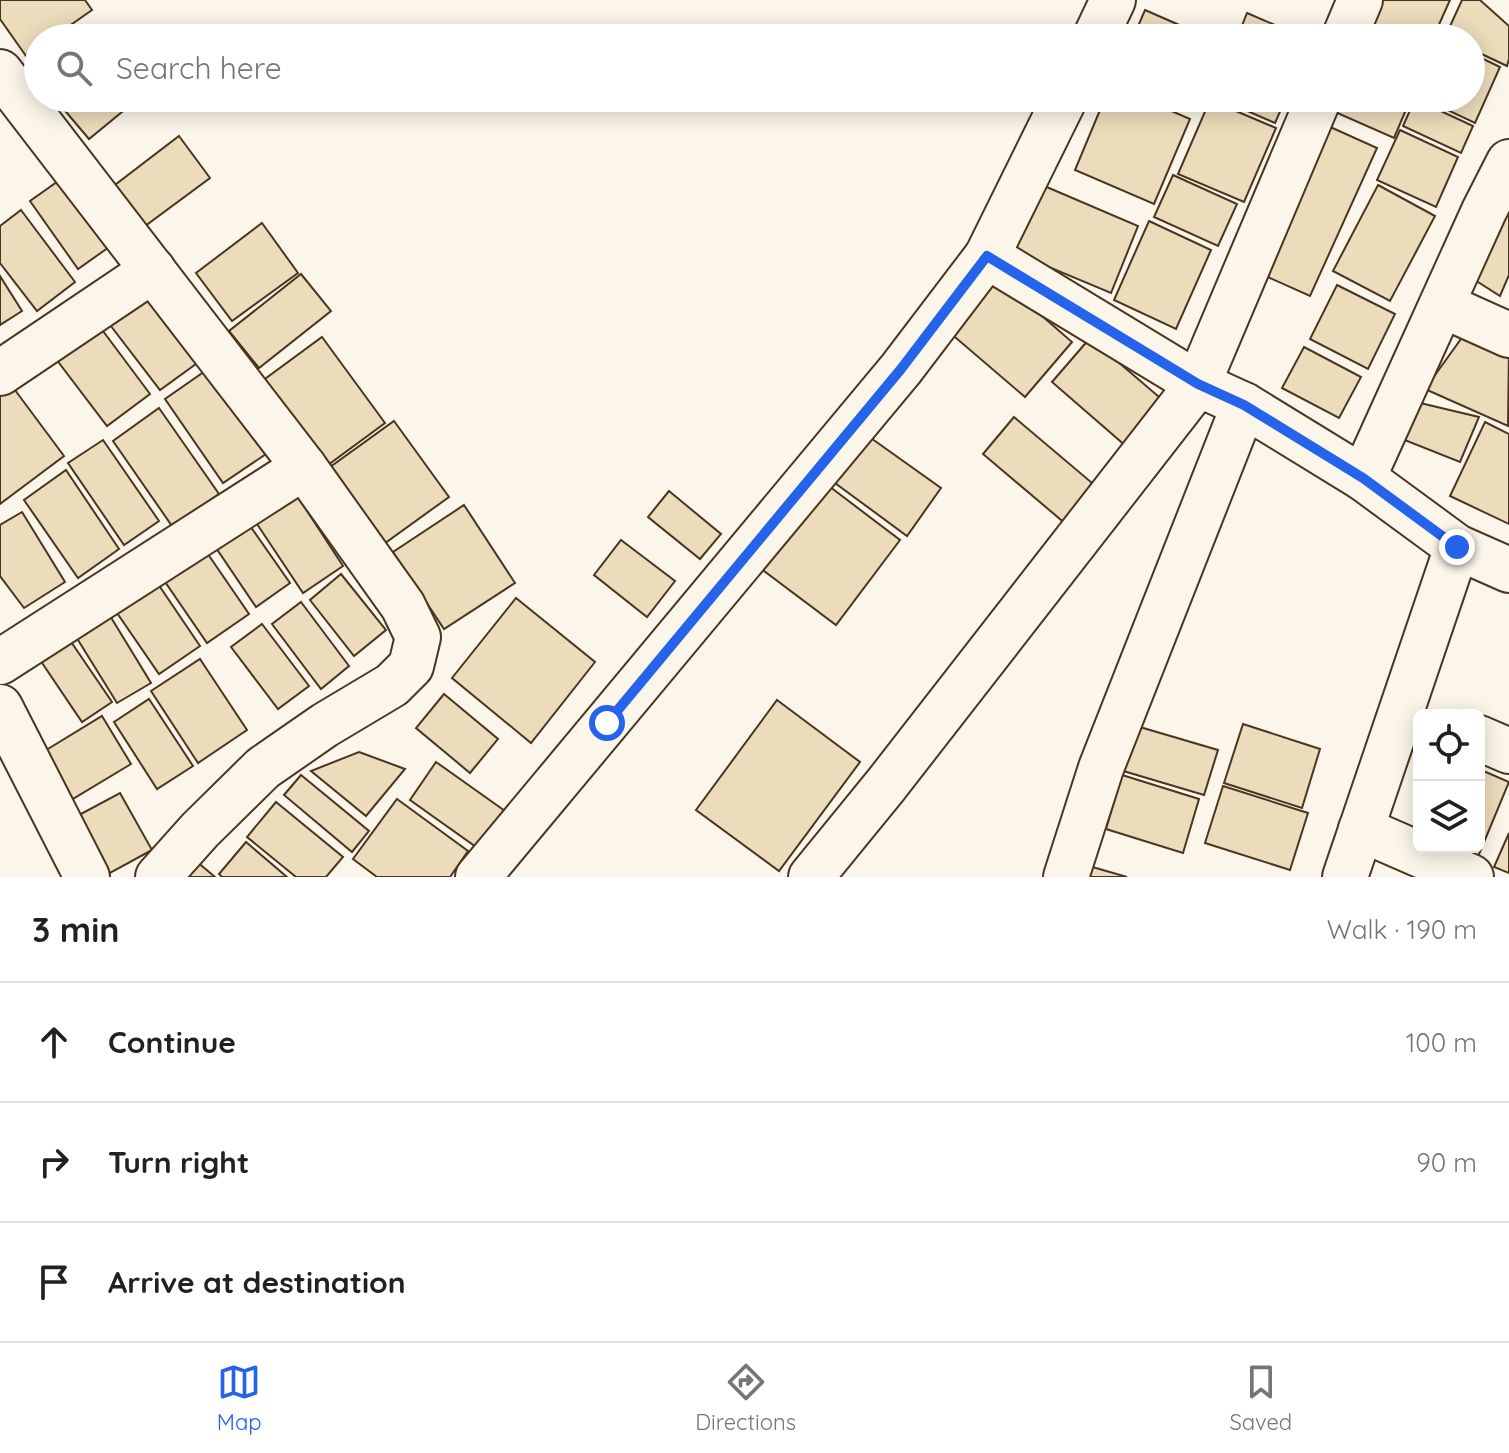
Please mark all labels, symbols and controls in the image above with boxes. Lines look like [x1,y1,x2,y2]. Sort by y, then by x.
search box [24,24,1485,112]
icon: search [52,46,96,90]
text: Search here [116,49,282,87]
route end [1439,529,1475,565]
route start [589,705,625,741]
map controls [1413,709,1485,853]
button: locate [1413,709,1485,781]
button: layers [1413,781,1485,853]
text: 3 min [32,908,119,951]
text: Walk · 190 m [1327,913,1477,946]
icon: ahead [32,1020,76,1064]
text: Continue [108,1023,236,1061]
text: 100 m [1406,1026,1477,1059]
icon: right [32,1140,76,1184]
text: Turn right [108,1143,249,1181]
text: 90 m [1416,1146,1477,1179]
icon: arrive [32,1260,76,1304]
text: Arrive at destination [108,1263,406,1301]
tab: Map [217,1360,262,1436]
tab: Directions [695,1360,796,1436]
tab: Saved [1229,1360,1292,1436]

